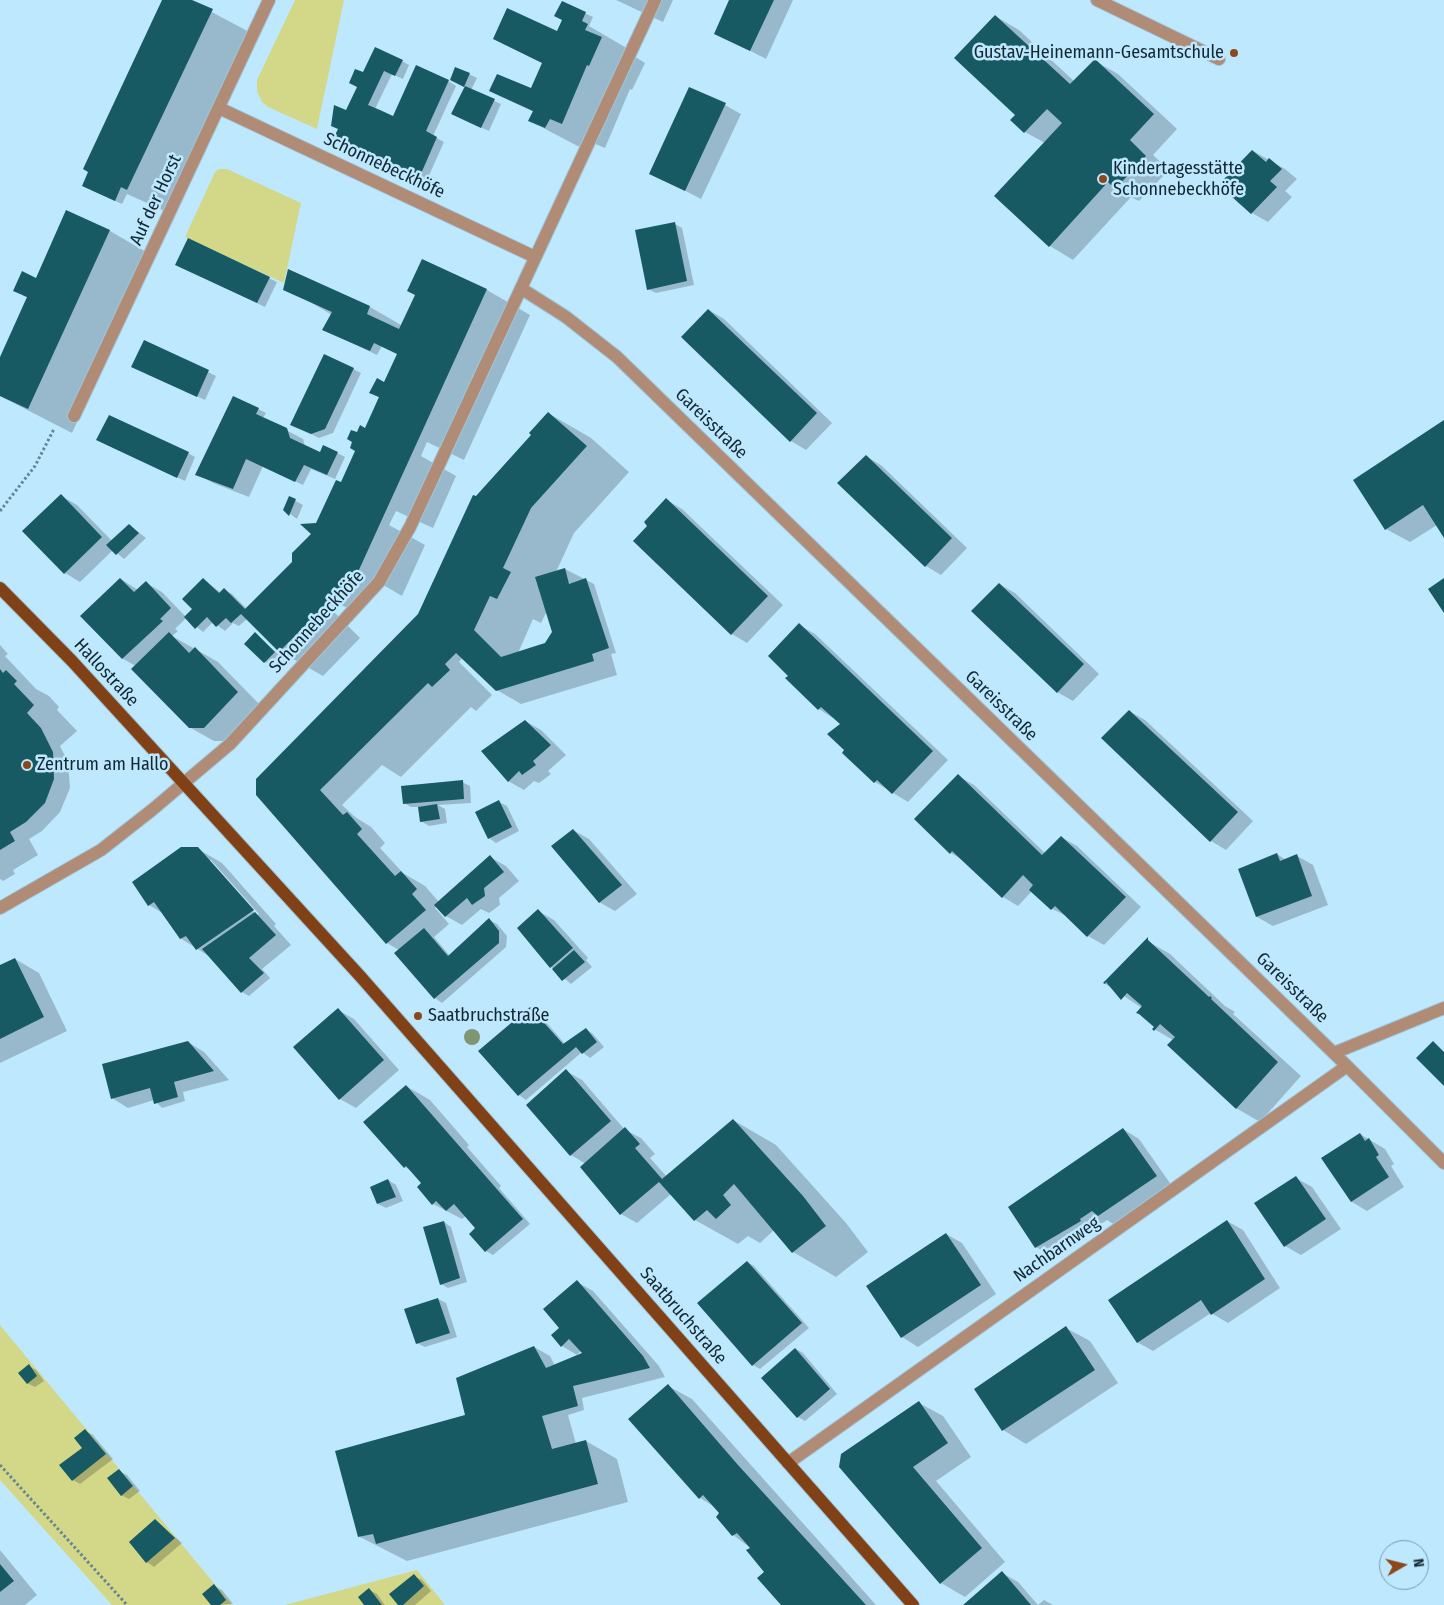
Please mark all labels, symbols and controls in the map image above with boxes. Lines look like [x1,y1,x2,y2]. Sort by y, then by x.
place label: Gustav-Heinemann-Gesamtschule [974,42,1224,64]
marker: Gustav-Heinemann-Gesamtschule [1228,47,1240,59]
street label: Schonnebeckhöfe [320,128,448,204]
street label: Auf der Horst [126,151,186,249]
place label: Kindertagesstätte Schonnebeckhöfe [1113,158,1244,200]
marker: Kindertagesstätte Schonnebeckhöfe [1097,173,1109,185]
street label: Gareisstraße [670,384,752,464]
street label: Schonnebeckhöfe [265,566,369,678]
street label: Hallostraße [69,635,143,711]
street label: Gareisstraße [960,666,1042,746]
place label: Zentrum am Hallo [37,754,168,776]
marker: Zentrum am Hallo [21,759,33,771]
street label: Gareisstraße [1251,948,1333,1028]
place label: Saatbruchstraße [428,1005,549,1027]
marker: Saatbruchstraße [412,1010,424,1022]
street label: Nachbarnweg [1010,1212,1104,1288]
street label: Saatbruchstraße [635,1263,731,1369]
north arrow [1379,1540,1429,1590]
text: N [1409,1558,1427,1568]

